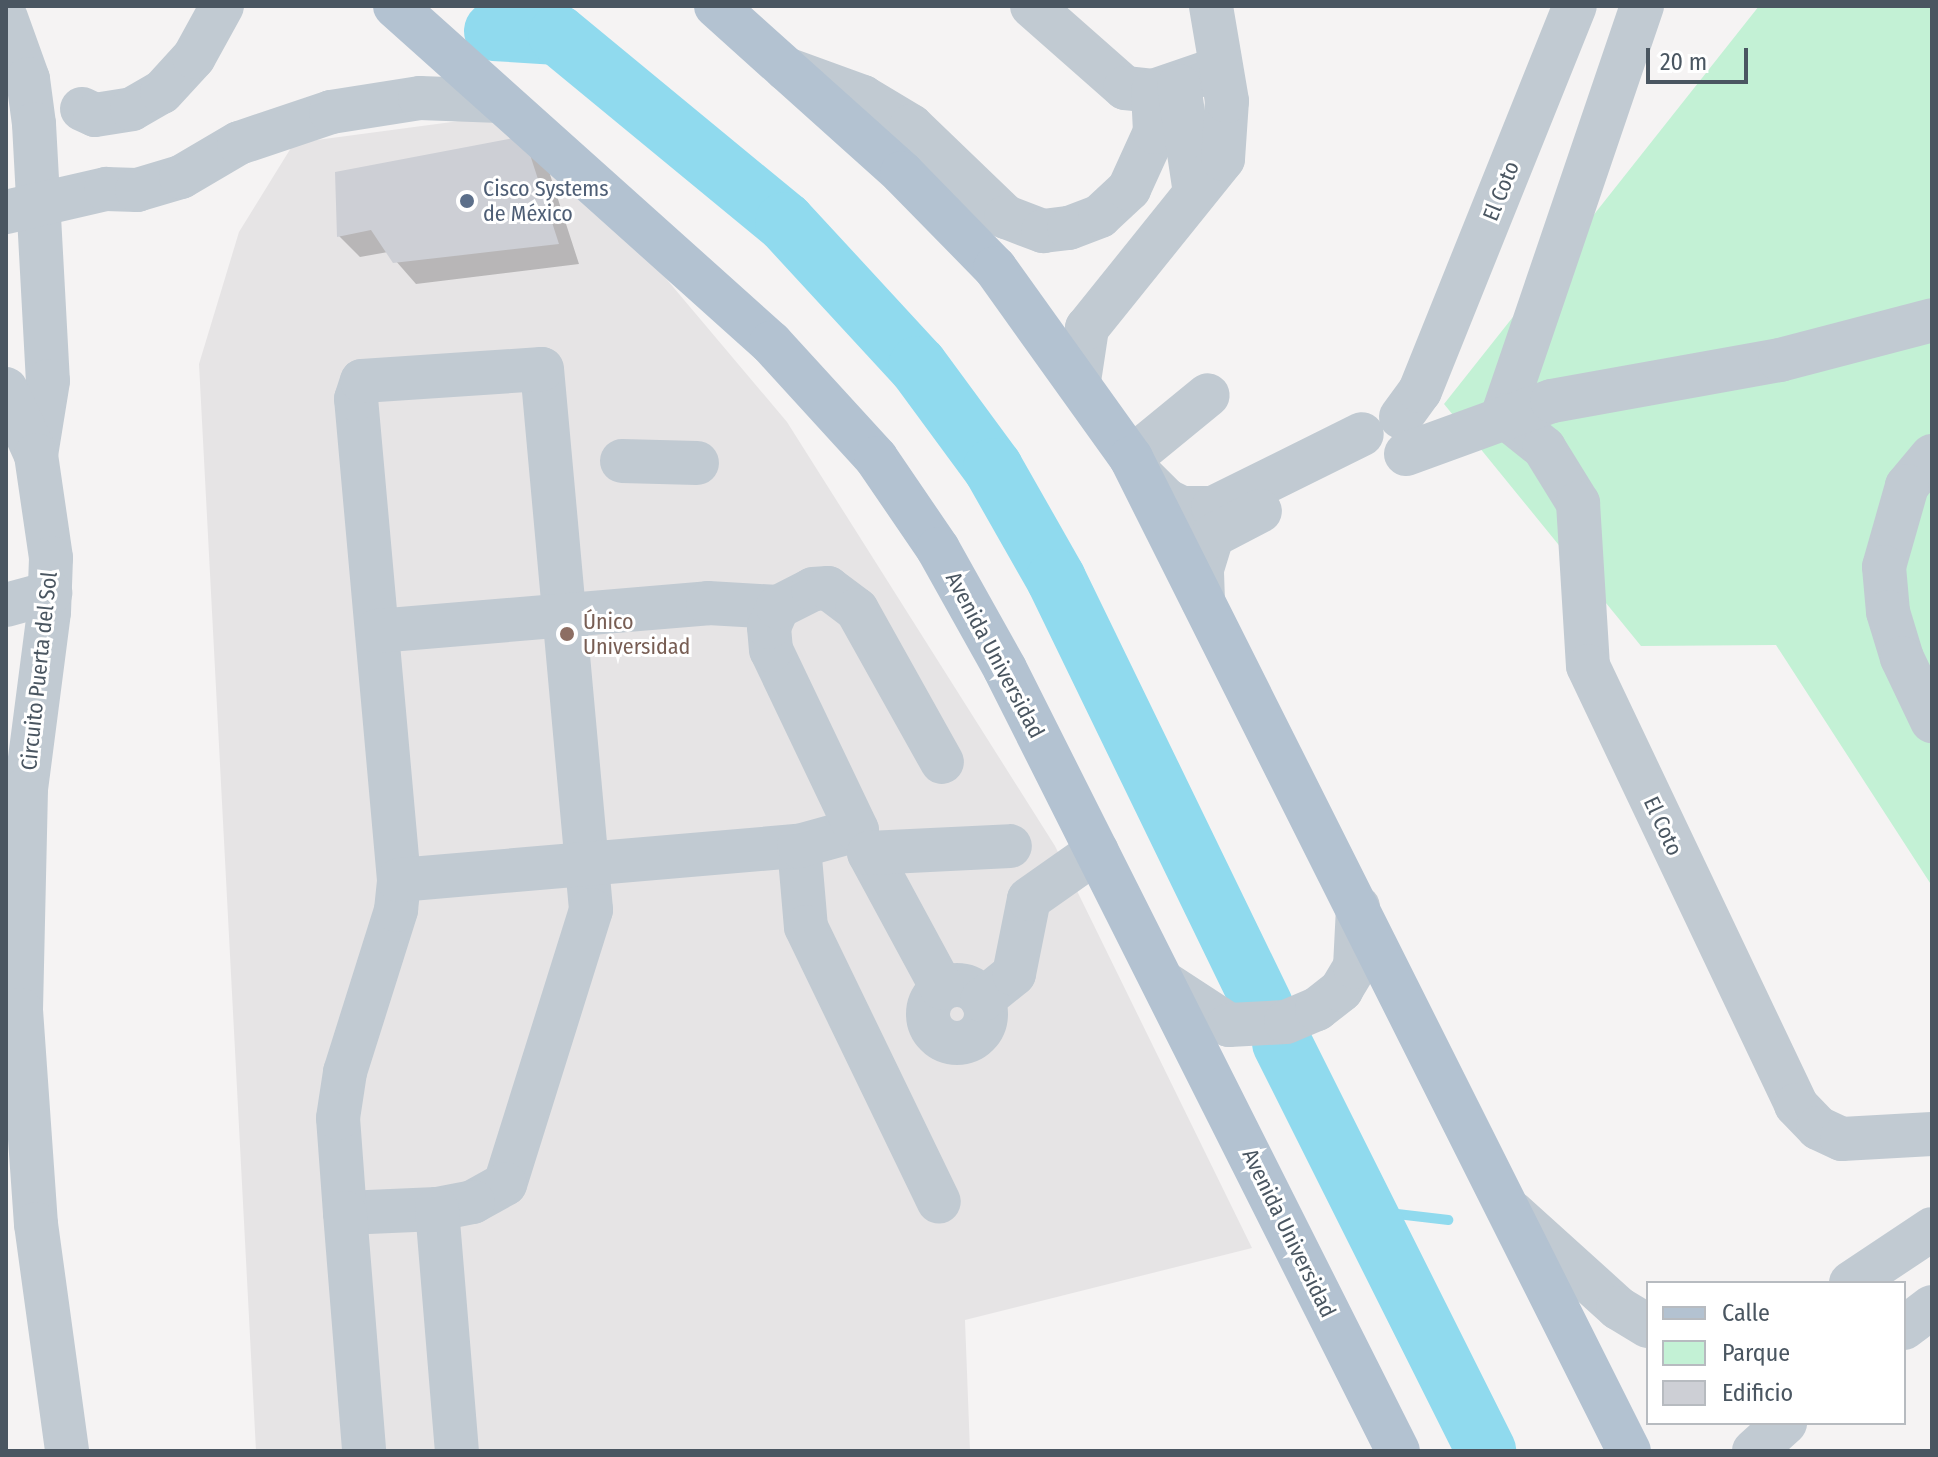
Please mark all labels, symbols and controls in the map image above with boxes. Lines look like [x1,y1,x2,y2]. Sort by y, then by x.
scale bar [1650,32,1752,82]
text: 20 m [1660,48,1707,76]
street label: El Coto [1477,157,1525,225]
place label: Cisco Systems de México [483,175,609,226]
marker: Cisco Systems de México [458,192,476,210]
street label: Avenida Universidad [940,567,1050,743]
street label: Circuito Puerta del Sol [15,570,63,772]
place label: Único Universidad [583,608,690,660]
marker: Único Universidad [558,625,576,643]
street label: El Coto [1638,792,1688,860]
street label: Avenida Universidad [1237,1144,1341,1322]
legend [1646,1281,1906,1425]
text: Calle [1722,1299,1770,1327]
text: Parque [1722,1339,1790,1367]
text: Edificio [1722,1379,1793,1407]

